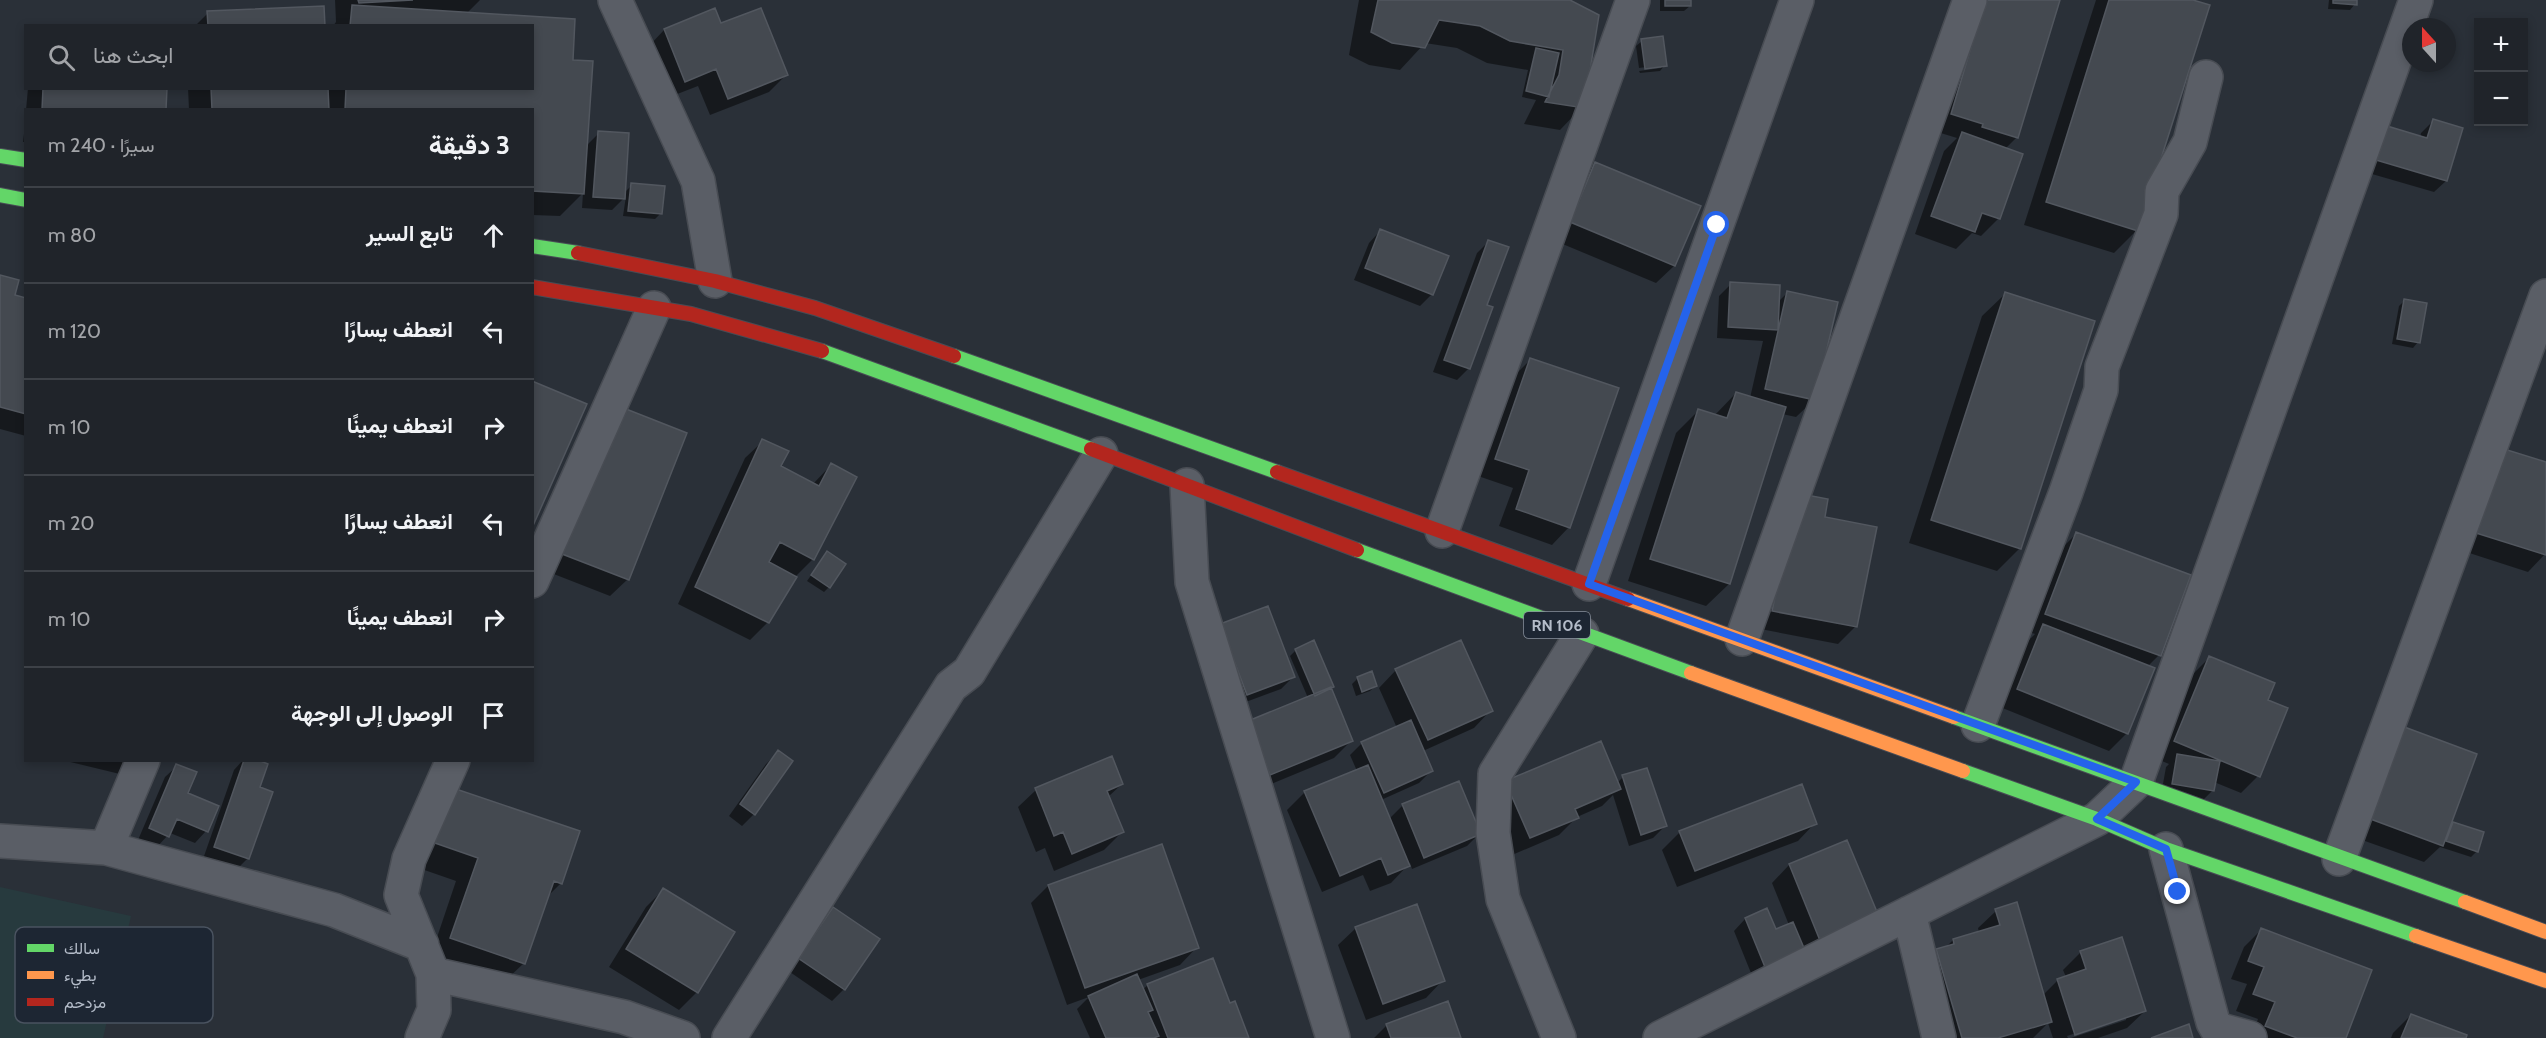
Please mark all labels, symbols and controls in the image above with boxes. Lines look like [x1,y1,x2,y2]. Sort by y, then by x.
north arrow [2402,18,2456,72]
map controls [2474,18,2528,126]
button: + [2474,18,2528,72]
search box [24,24,534,90]
icon: search [45,41,78,74]
text: ابحث هنا [93,42,173,69]
button: − [2474,72,2528,126]
text: 3 دقيقة [429,129,510,161]
text: سيرًا · 240 m [48,133,155,157]
route start [1703,211,1729,237]
icon: ahead [477,219,510,252]
text: تابع السير [366,220,453,247]
text: 80 m [48,223,96,247]
icon: left [477,315,510,348]
text: انعطف يسارًا [344,316,453,343]
text: 120 m [48,319,101,343]
icon: right [477,411,510,444]
text: انعطف يمينًا [347,412,453,439]
text: 10 m [48,415,91,439]
icon: left [477,507,510,540]
text: انعطف يسارًا [344,508,453,535]
text: 20 m [48,511,95,535]
icon: right [477,603,510,636]
text: انعطف يمينًا [347,604,453,631]
text: 10 m [48,607,91,631]
road number: RN 106 [1524,612,1590,638]
icon: arrive [477,699,510,732]
text: الوصول إلى الوجهة [291,700,453,727]
route end [2164,878,2190,904]
legend [15,927,213,1023]
text: سالك [64,939,100,958]
text: بطيء [64,966,96,989]
text: مزدحم [64,993,106,1013]

